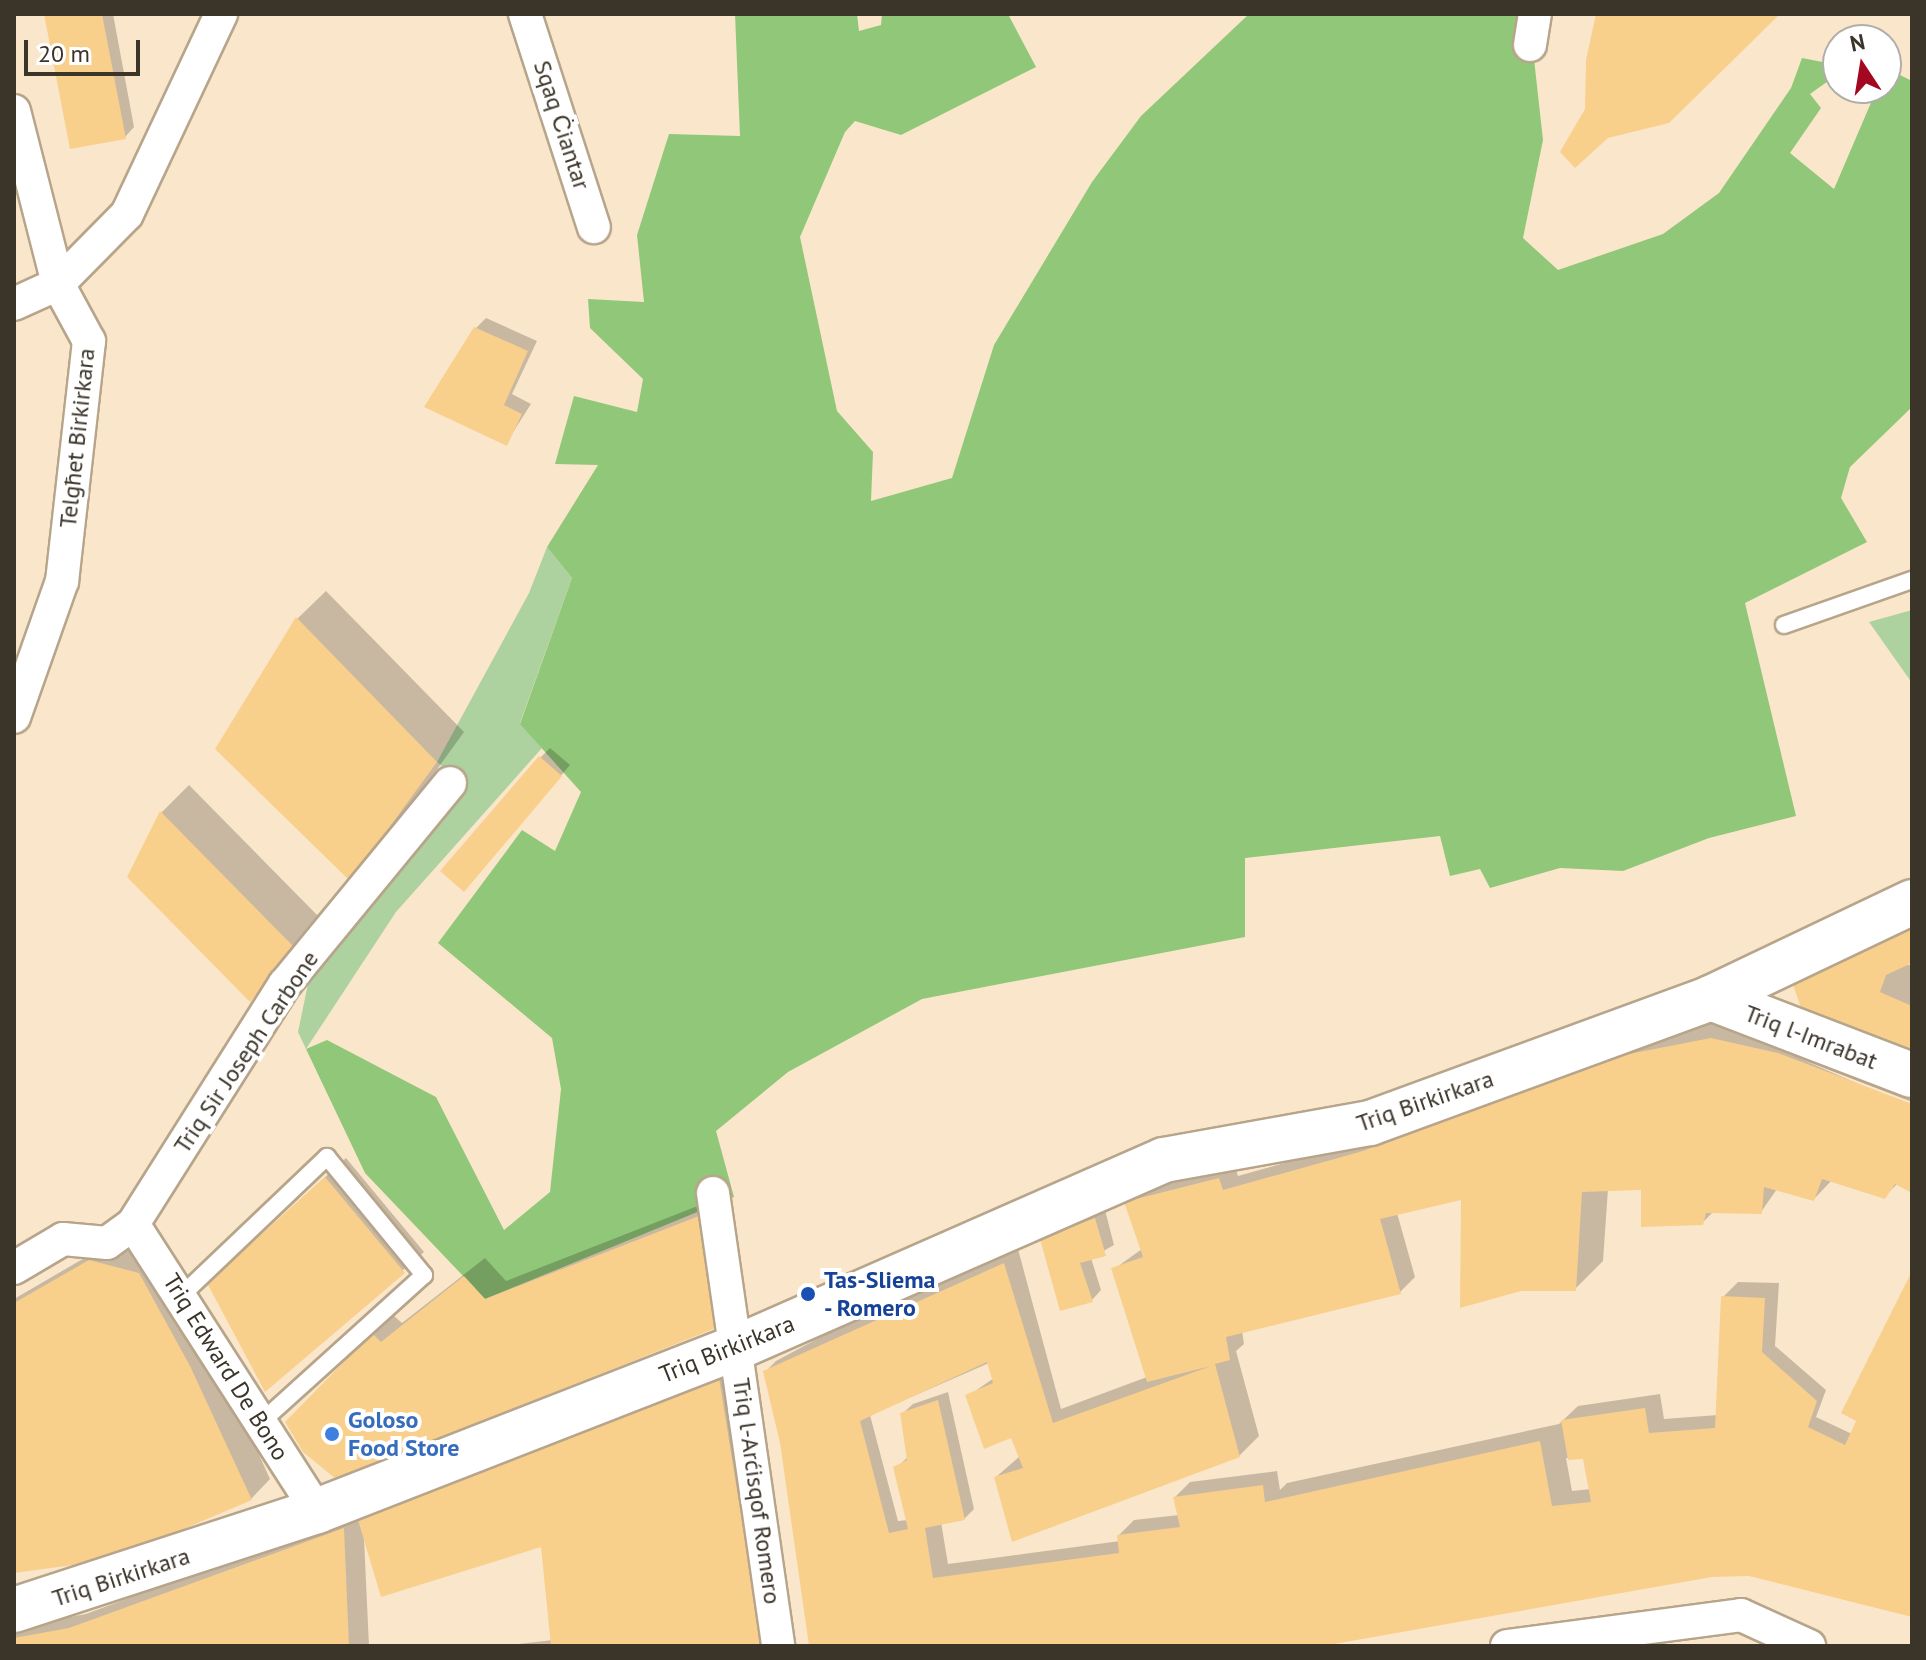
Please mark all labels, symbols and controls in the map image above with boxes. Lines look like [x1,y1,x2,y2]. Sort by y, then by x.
scale bar [28,24,144,74]
north arrow [1822,24,1902,104]
text: N [1847,27,1867,58]
text: 20 m [38,38,90,69]
street label: Sqaq Ċiantar [528,57,596,193]
street label: Telgħet Birkirkara [53,347,101,529]
street label: Triq Sir Joseph Carbone [168,945,324,1159]
street label: Triq l-Imrabat [1741,998,1881,1076]
street label: Triq Birkirkara [1353,1064,1497,1138]
place label: Tas-Sliema - Romero [824,1266,935,1322]
street label: Triq Edward De Bono [157,1268,295,1466]
marker: Tas-Sliema - Romero [799,1285,817,1303]
street label: Triq Birkirkara [655,1309,799,1389]
street label: Triq l-Arćisqof Romero [727,1376,787,1606]
place label: Goloso Food Store [348,1406,459,1462]
marker: Goloso Food Store [323,1425,341,1443]
street label: Triq Birkirkara [49,1541,193,1613]

